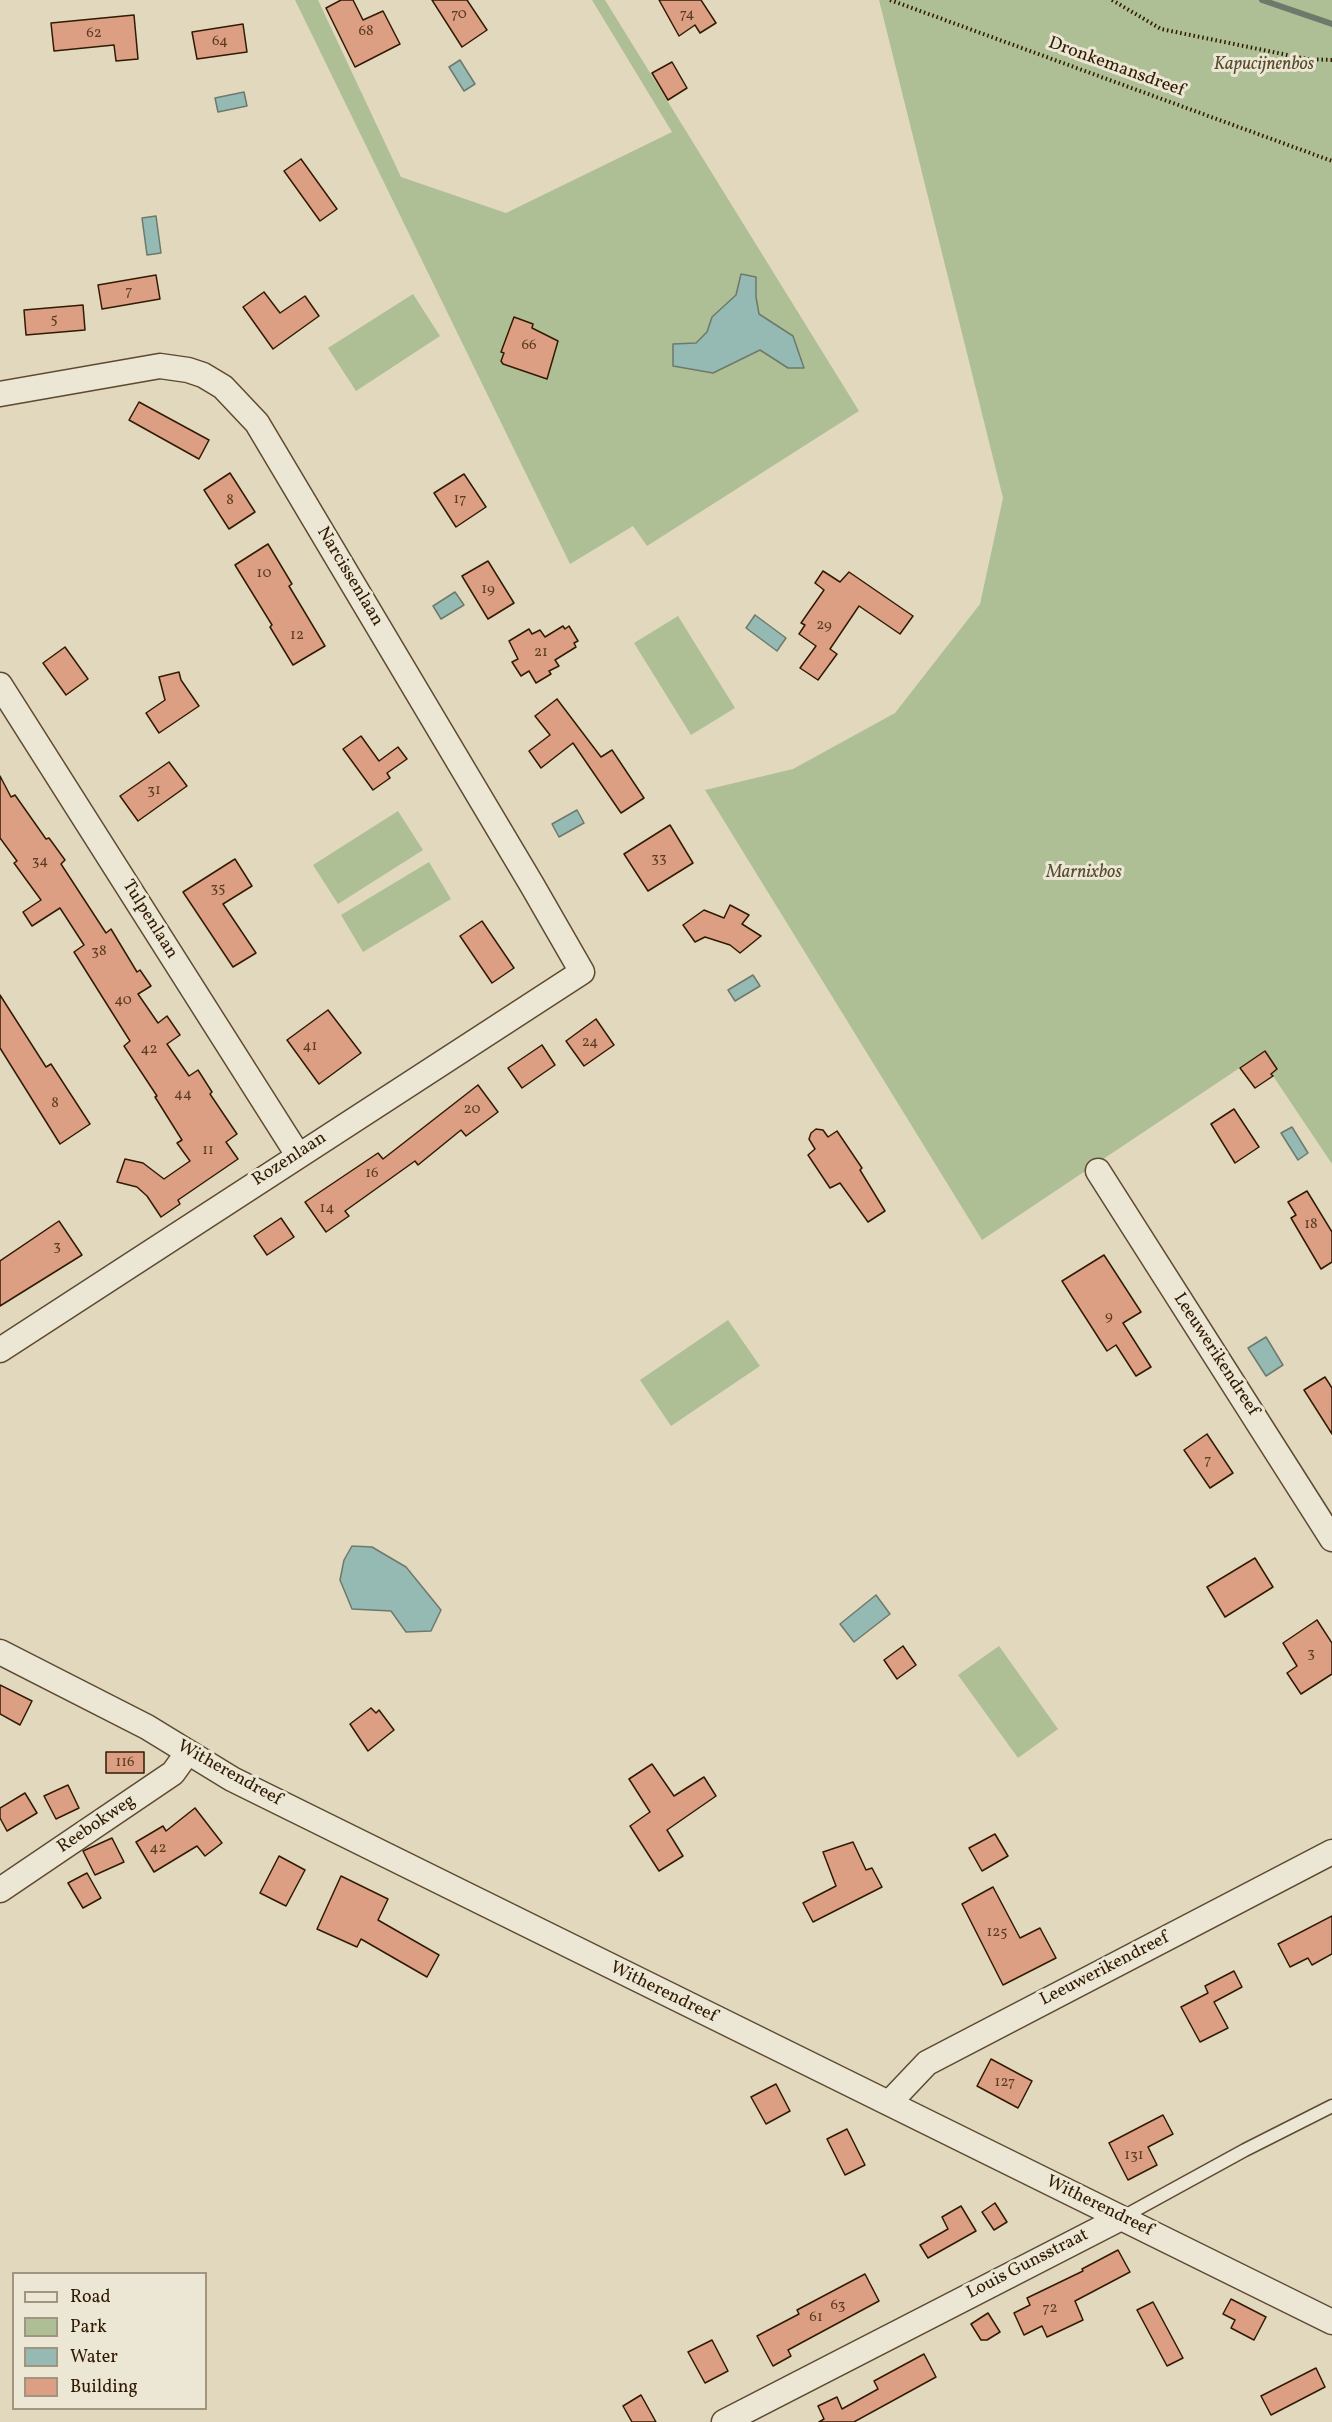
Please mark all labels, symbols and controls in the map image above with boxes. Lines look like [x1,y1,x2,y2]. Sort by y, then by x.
house number: 70 [451,6,467,24]
house number: 74 [680,6,694,24]
house number: 68 [358,23,374,41]
house number: 62 [86,25,102,43]
house number: 64 [212,33,228,51]
street label: Dronkemansdreef [1045,33,1187,103]
park label: Kapucijnenbos [1214,55,1314,77]
house number: 7 [125,283,133,301]
house number: 5 [50,311,58,329]
house number: 66 [521,337,537,355]
house number: 17 [453,491,467,509]
house number: 8 [226,492,234,510]
street label: Narcissenlaan [311,523,387,631]
house number: 10 [257,565,271,583]
house number: 19 [481,581,495,599]
house number: 29 [816,617,832,635]
house number: 12 [290,627,304,645]
house number: 21 [534,644,548,662]
house number: 31 [147,782,161,800]
house number: 33 [651,850,667,868]
house number: 34 [32,853,48,871]
park label: Marnixbos [1046,863,1122,885]
street label: Tulpenlaan [116,877,182,963]
house number: 35 [211,880,225,898]
house number: 38 [91,943,107,961]
house number: 40 [114,992,132,1010]
house number: 24 [582,1034,598,1052]
house number: 41 [303,1038,317,1056]
house number: 42 [140,1041,158,1059]
house number: 44 [174,1086,192,1104]
house number: 8 [51,1095,59,1113]
house number: 20 [464,1101,480,1119]
street label: Rozenlaan [249,1128,331,1192]
house number: 11 [202,1142,214,1160]
house number: 16 [365,1165,379,1183]
house number: 14 [320,1200,334,1218]
house number: 18 [1304,1216,1318,1234]
house number: 3 [53,1238,61,1256]
street label: Leeuwerikendreef [1167,1290,1263,1420]
house number: 9 [1105,1308,1113,1326]
house number: 7 [1204,1452,1212,1470]
house number: 3 [1307,1645,1315,1663]
street label: Witherendreef [173,1736,285,1812]
house number: 116 [115,1754,135,1772]
street label: Reebokweg [54,1791,140,1859]
house number: 42 [149,1840,167,1858]
house number: 125 [986,1924,1008,1942]
street label: Leeuwerikendreef [1037,1928,1173,2012]
street label: Witherendreef [606,1958,720,2028]
house number: 127 [995,2074,1015,2092]
house number: 131 [1124,2147,1144,2165]
street label: Witherendreef [1042,2172,1156,2242]
street label: Louis Gunsstraat [963,2225,1093,2305]
legend [12,2272,207,2410]
text: Road [70,2285,111,2310]
house number: 63 [830,2297,846,2315]
house number: 72 [1042,2300,1058,2318]
house number: 61 [809,2309,823,2327]
text: Park [70,2315,107,2340]
text: Water [70,2345,118,2370]
text: Building [70,2375,138,2400]

